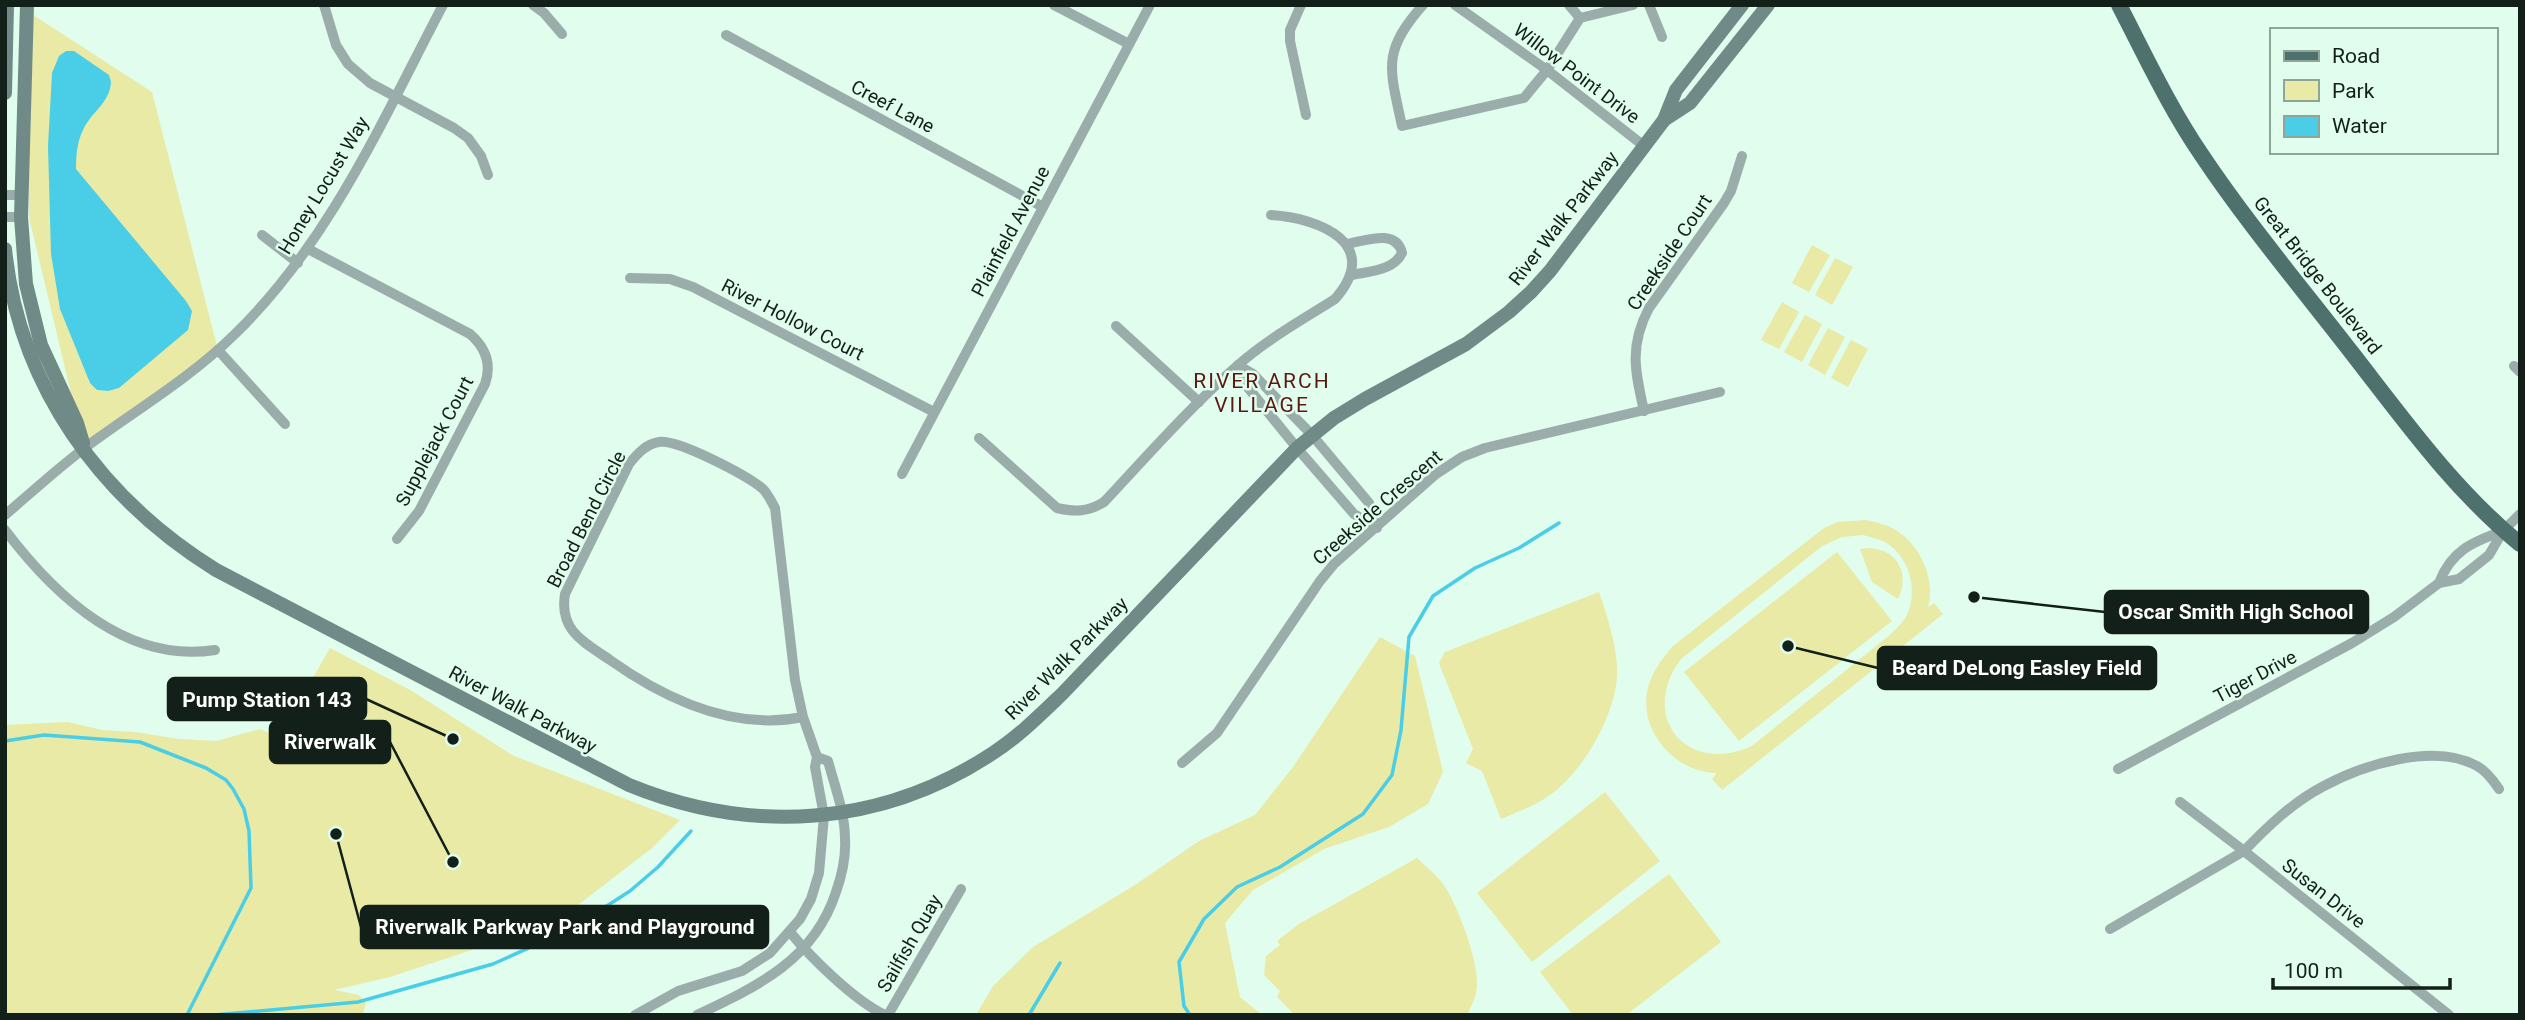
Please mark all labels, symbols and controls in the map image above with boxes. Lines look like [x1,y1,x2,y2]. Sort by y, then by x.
street label: Willow Point Drive [1509,18,1644,128]
legend [2270,28,2497,154]
text: Road [2332,44,2380,68]
street label: Creef Lane [847,75,938,138]
text: Park [2332,79,2375,103]
street label: Honey Locust Way [273,112,374,258]
text: Water [2332,114,2387,138]
street label: River Walk Parkway [1504,147,1623,290]
street label: Plainfield Avenue [966,162,1055,301]
street label: Creekside Court [1622,190,1717,315]
street label: Great Bridge Boulevard [2249,192,2386,359]
street label: River Hollow Court [718,274,868,365]
district label: RIVER ARCH VILLAGE [1193,369,1331,417]
street label: Supplejack Court [391,372,478,510]
street label: Creekside Crescent [1308,445,1447,570]
street label: Broad Bend Circle [542,447,631,591]
callout: Oscar Smith High School [2105,591,2368,633]
street label: River Walk Parkway [1000,592,1133,725]
text: Oscar Smith High School [2118,600,2354,624]
street label: Tiger Drive [2210,645,2301,708]
callout: Beard DeLong Easley Field [1878,647,2156,689]
text: Beard DeLong Easley Field [1892,656,2142,680]
street label: River Walk Parkway [445,661,601,758]
callout: Pump Station 143 [168,678,366,720]
text: Pump Station 143 [182,688,352,712]
callout: Riverwalk [270,721,390,763]
text: Riverwalk [284,730,377,754]
street label: Susan Drive [2277,854,2370,933]
street label: Sailfish Quay [872,890,947,996]
callout: Riverwalk Parkway Park and Playground [361,906,768,948]
text: Riverwalk Parkway Park and Playground [375,915,755,939]
scale bar [2273,946,2450,990]
text: 100 m [2284,959,2343,983]

